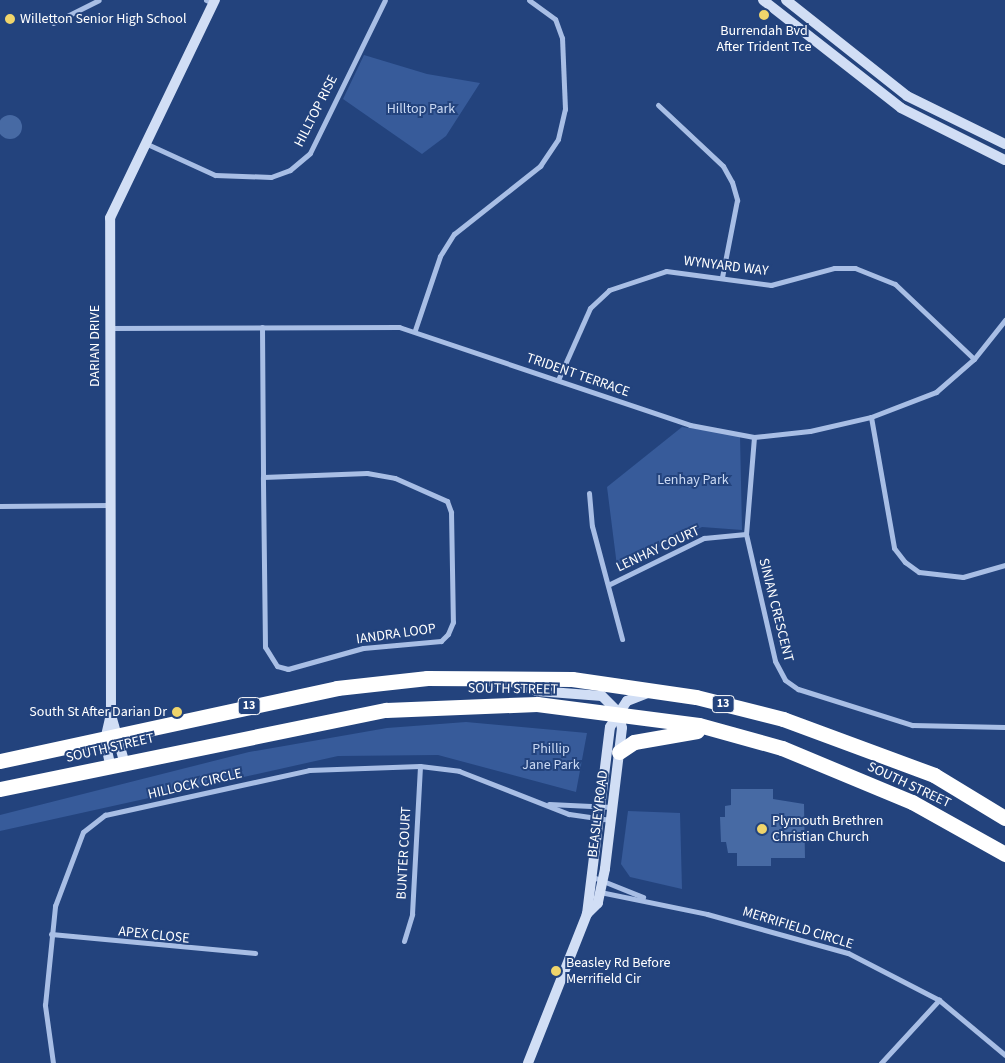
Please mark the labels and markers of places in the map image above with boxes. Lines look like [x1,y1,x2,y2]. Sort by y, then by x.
marker: Burrendah Bvd After Trident Tce [758,9,770,21]
place label: Willetton Senior High School [20,11,186,27]
marker: Willetton Senior High School [4,13,16,25]
place label: Burrendah Bvd After Trident Tce [717,23,811,56]
place label: South St After Darian Dr [29,704,167,720]
marker: South St After Darian Dr [171,706,183,718]
place label: Plymouth Brethren Christian Church [772,813,883,846]
marker: Plymouth Brethren Christian Church [756,823,768,835]
place label: Beasley Rd Before Merrifield Cir [566,955,671,988]
marker: Beasley Rd Before Merrifield Cir [550,965,562,977]

